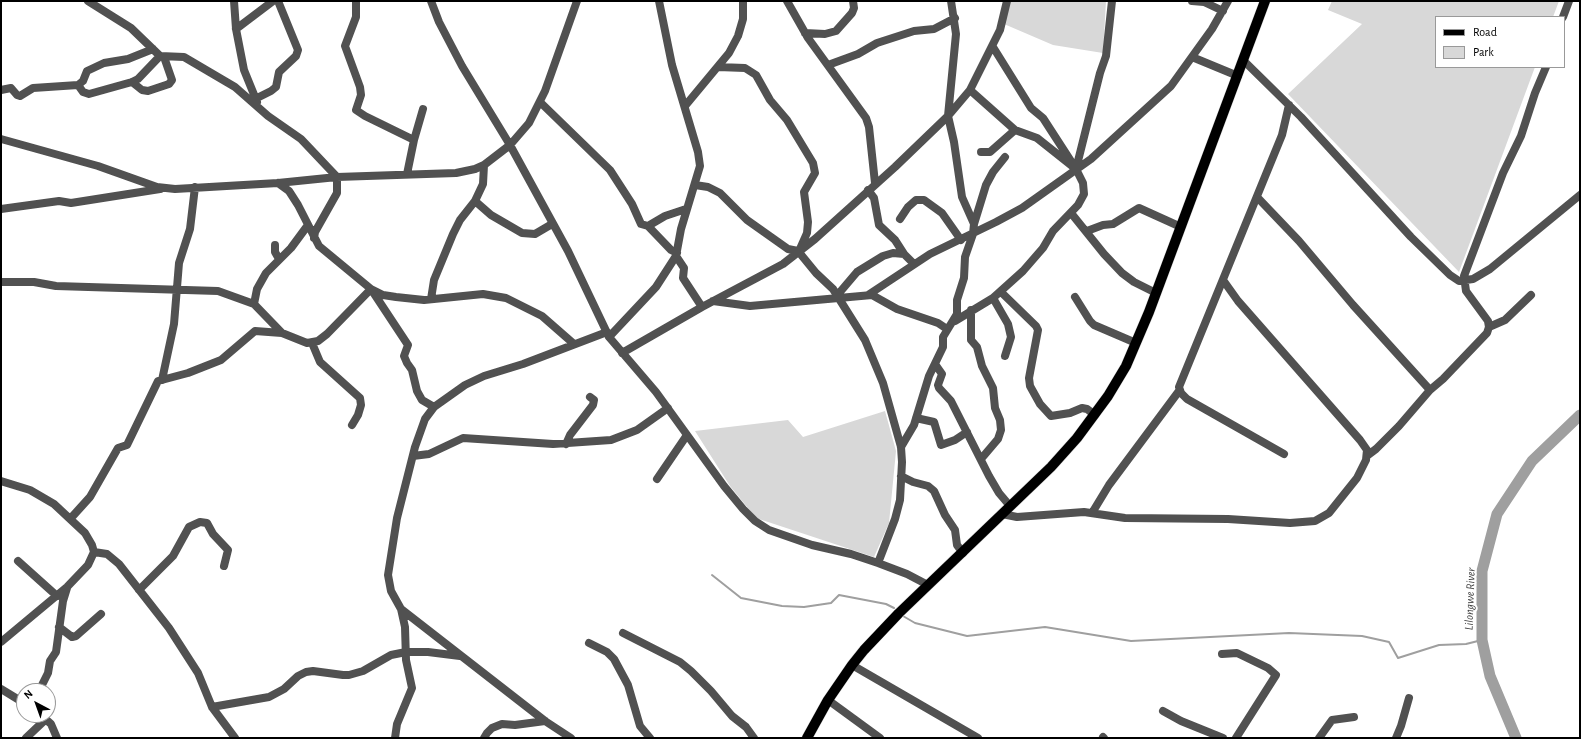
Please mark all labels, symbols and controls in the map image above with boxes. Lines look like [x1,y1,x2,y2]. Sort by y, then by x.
legend [1435,16,1565,68]
text: Road [1473,26,1497,38]
text: Park [1473,46,1494,58]
water label: Lilongwe River [1462,567,1478,631]
north arrow [16,683,56,723]
text: N [22,688,35,701]

